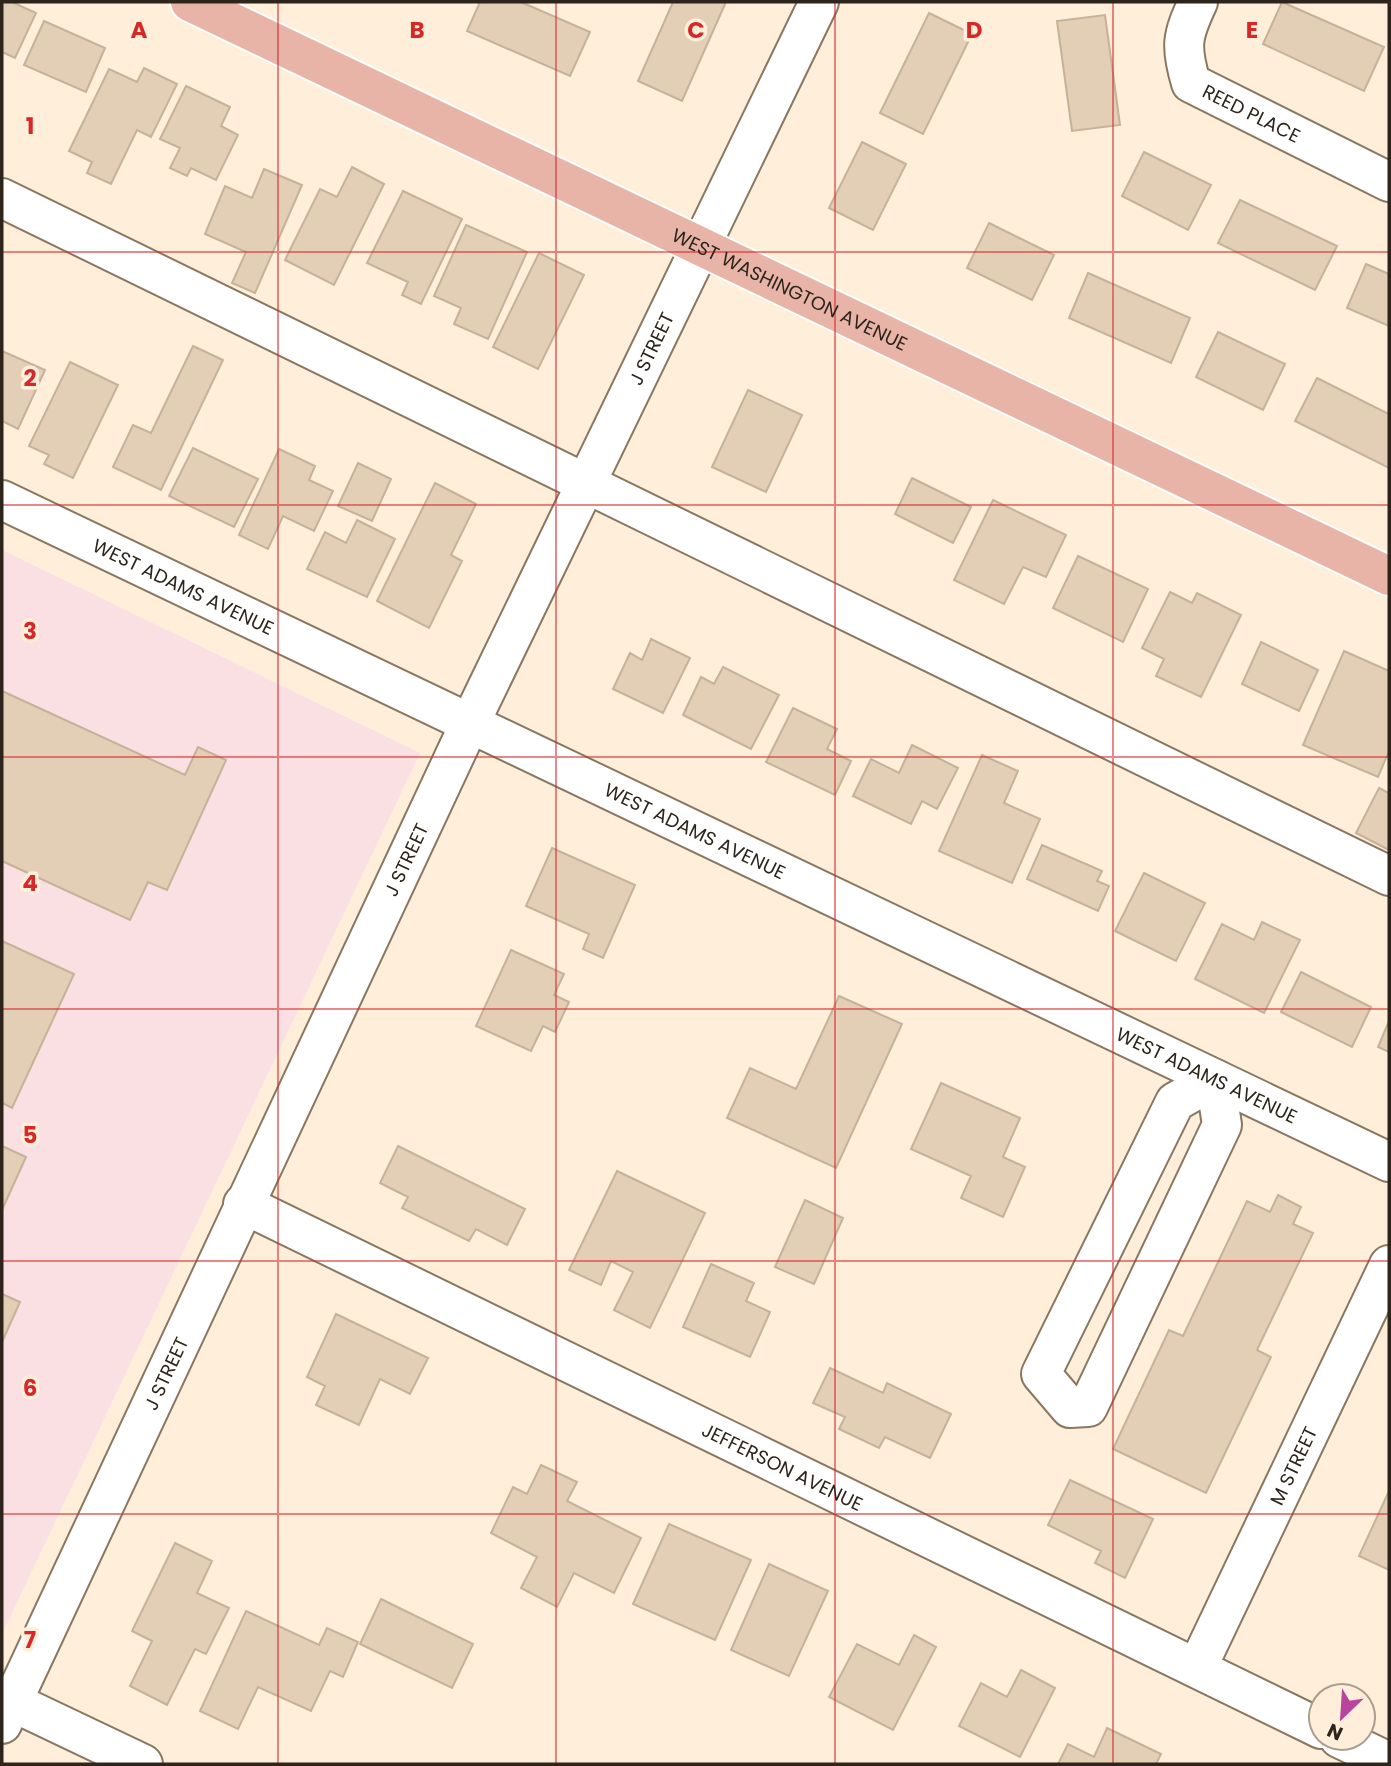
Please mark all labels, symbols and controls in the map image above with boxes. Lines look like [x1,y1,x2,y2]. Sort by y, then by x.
text: A [131,14,148,46]
text: B [409,14,425,46]
text: C [687,14,705,46]
text: D [966,14,982,46]
text: E [1246,14,1258,46]
street label: REED PLACE [1198,78,1305,150]
text: 1 [26,110,34,142]
street label: WEST WASHINGTON AVENUE [667,222,912,358]
street label: J STREET [623,308,681,390]
text: 2 [23,362,37,394]
street label: WEST ADAMS AVENUE [88,532,278,642]
text: 3 [23,615,37,647]
street label: WEST ADAMS AVENUE [600,776,790,886]
street label: J STREET [378,819,435,901]
text: 4 [22,867,38,899]
street label: WEST ADAMS AVENUE [1112,1021,1302,1130]
text: 5 [23,1119,37,1151]
street label: J STREET [138,1333,195,1415]
text: 6 [23,1372,37,1404]
street label: JEFFERSON AVENUE [697,1416,867,1518]
street label: M STREET [1263,1422,1324,1510]
text: 7 [24,1624,36,1656]
north arrow [1307,1682,1377,1752]
text: N [1323,1717,1347,1747]

